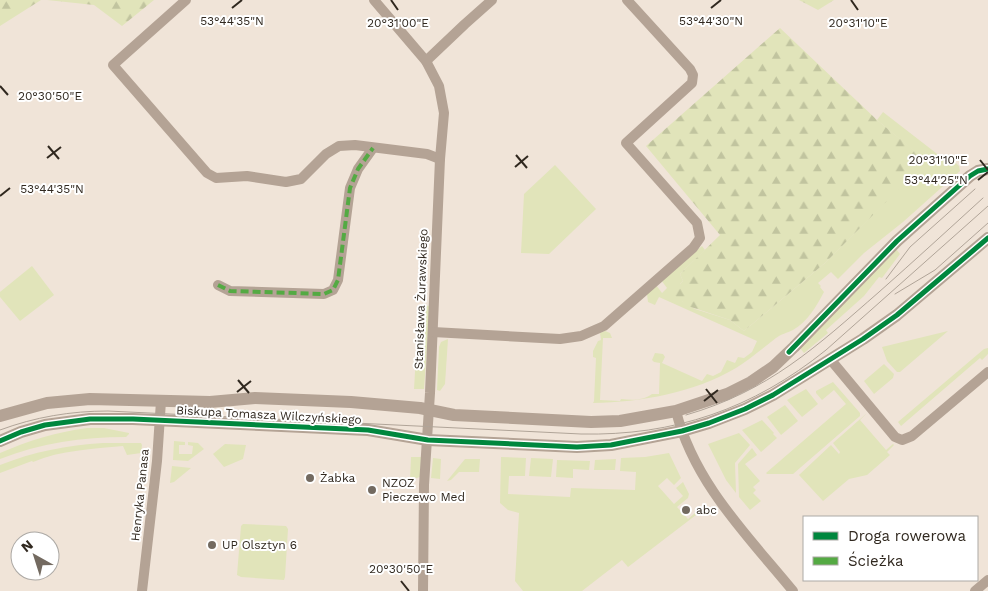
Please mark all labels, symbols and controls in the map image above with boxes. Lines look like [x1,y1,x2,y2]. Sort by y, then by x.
text: 53°44'35"N [200,14,264,28]
text: 53°44'30"N [679,14,743,28]
text: 20°31'00"E [367,16,429,30]
text: 20°31'10"E [828,16,888,30]
text: 20°30'50"E [18,89,82,103]
text: 20°31'10"E [908,153,968,167]
text: 53°44'25"N [904,173,968,187]
text: 53°44'35"N [20,182,84,196]
street label: Stanisława Żurawskiego [412,228,430,370]
street label: Biskupa Tomasza Wilczyńskiego [176,403,362,427]
street label: Henryka Panasa [128,448,152,542]
place label: Żabka [320,471,356,485]
marker: Żabka [304,472,316,484]
place label: NZOZ Pieczewo Med [382,476,465,504]
marker: NZOZ Pieczewo Med [366,484,378,496]
place label: abc [696,503,717,517]
marker: abc [680,504,692,516]
legend [803,516,978,581]
text: Droga rowerowa [848,527,966,545]
north arrow [10,531,60,581]
text: N [18,536,36,555]
place label: UP Olsztyn 6 [222,538,297,552]
marker: UP Olsztyn 6 [206,539,218,551]
text: Ścieżka [848,551,904,570]
text: 20°30'50"E [369,562,433,576]

